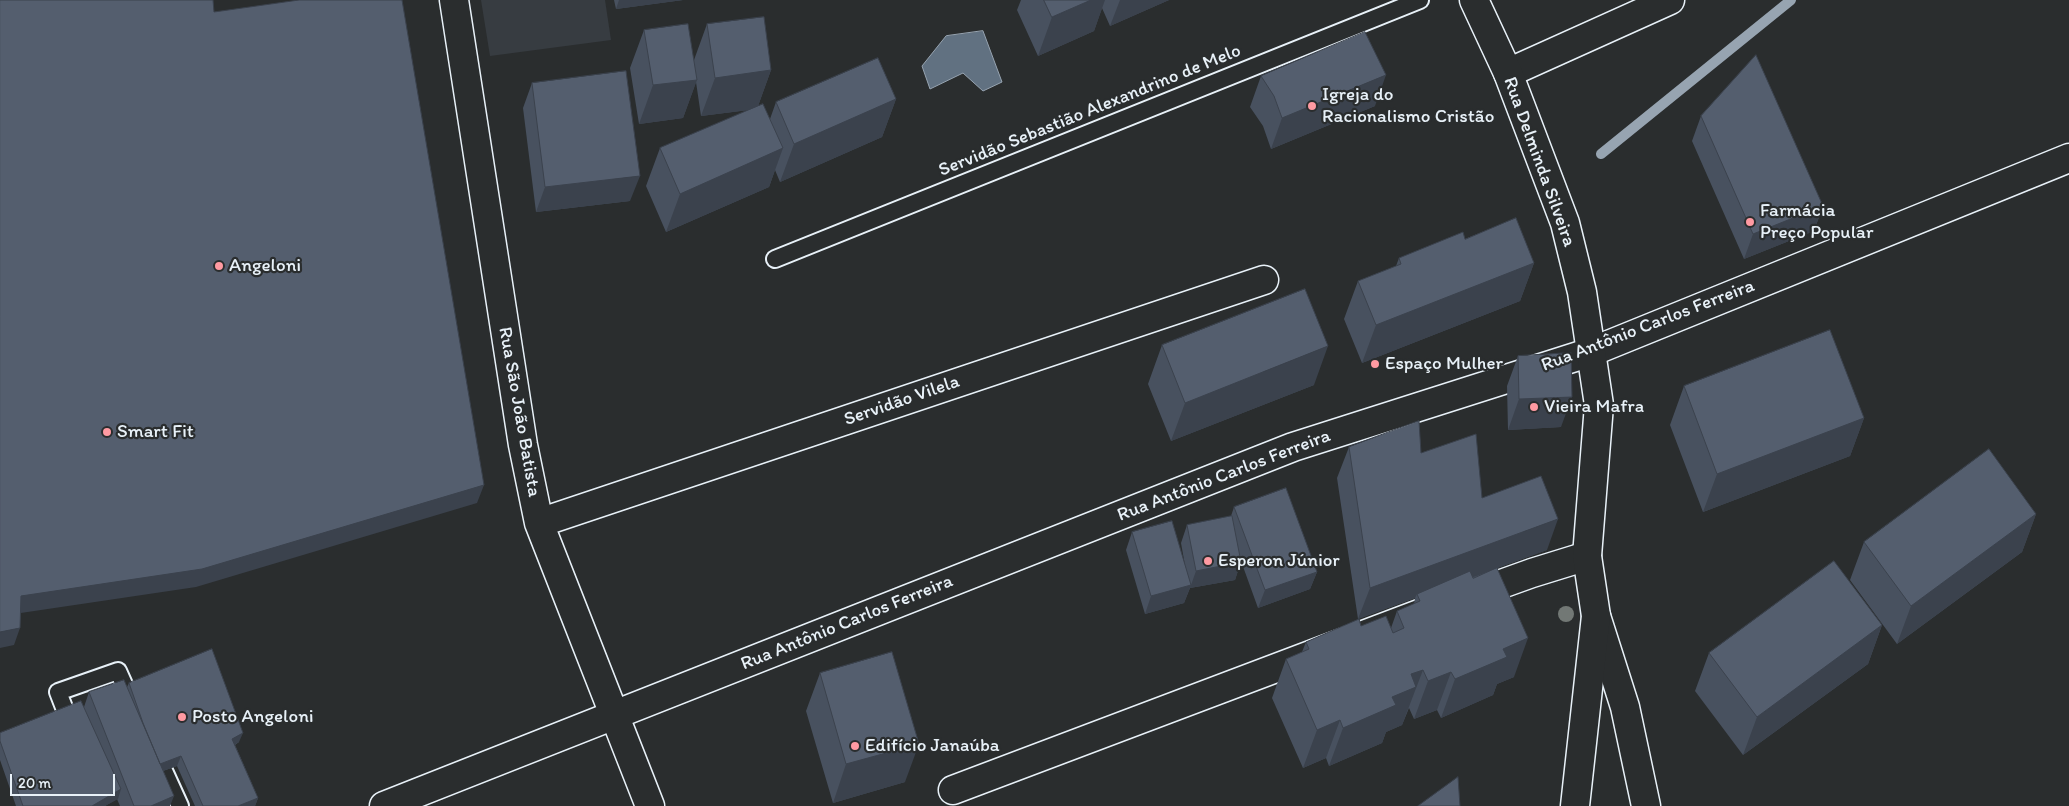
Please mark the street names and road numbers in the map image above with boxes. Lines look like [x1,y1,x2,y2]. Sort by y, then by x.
street label: Servidão Sebastião Alexandrino de Melo [935,40,1245,182]
street label: Rua Delminda Silveira [1498,74,1580,250]
street label: Rua Antônio Carlos Ferreira [1538,275,1758,377]
street label: Rua São João Batista [493,325,545,499]
street label: Servidão Vilela [841,371,963,431]
street label: Rua Antônio Carlos Ferreira [1114,425,1334,527]
street label: Rua Antônio Carlos Ferreira [738,570,956,676]

